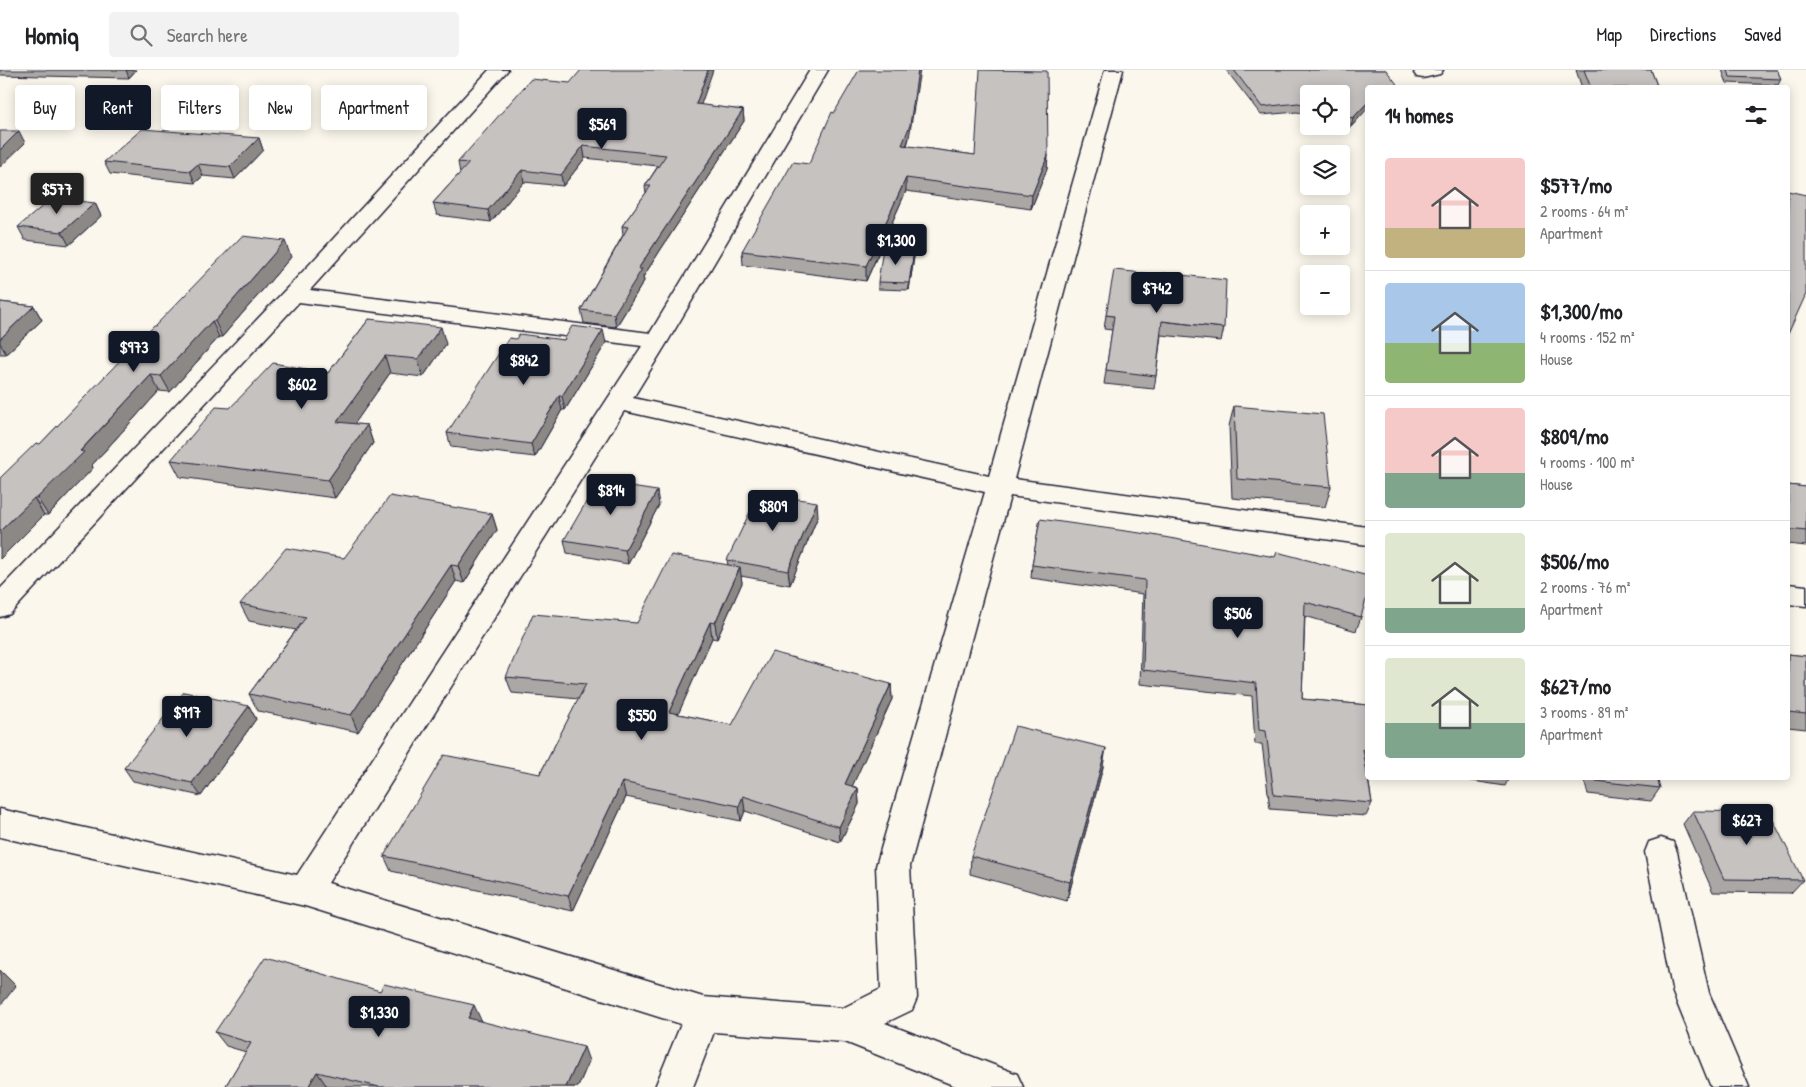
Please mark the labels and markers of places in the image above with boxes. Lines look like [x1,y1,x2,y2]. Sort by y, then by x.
pin: $569 [572,108,632,150]
pin: $577 [27,172,87,215]
pin: $1,300 [855,224,937,266]
pin: $742 [1127,272,1187,314]
pin: $973 [104,330,164,373]
pin: $842 [494,344,554,386]
pin: $602 [272,368,332,410]
pin: $814 [581,474,641,516]
pin: $809 [743,490,803,532]
pin: $506 [1208,596,1268,639]
pin: $917 [157,696,217,738]
pin: $550 [612,698,672,741]
pin: $627 [1717,804,1777,846]
pin: $1,330 [338,996,420,1038]

